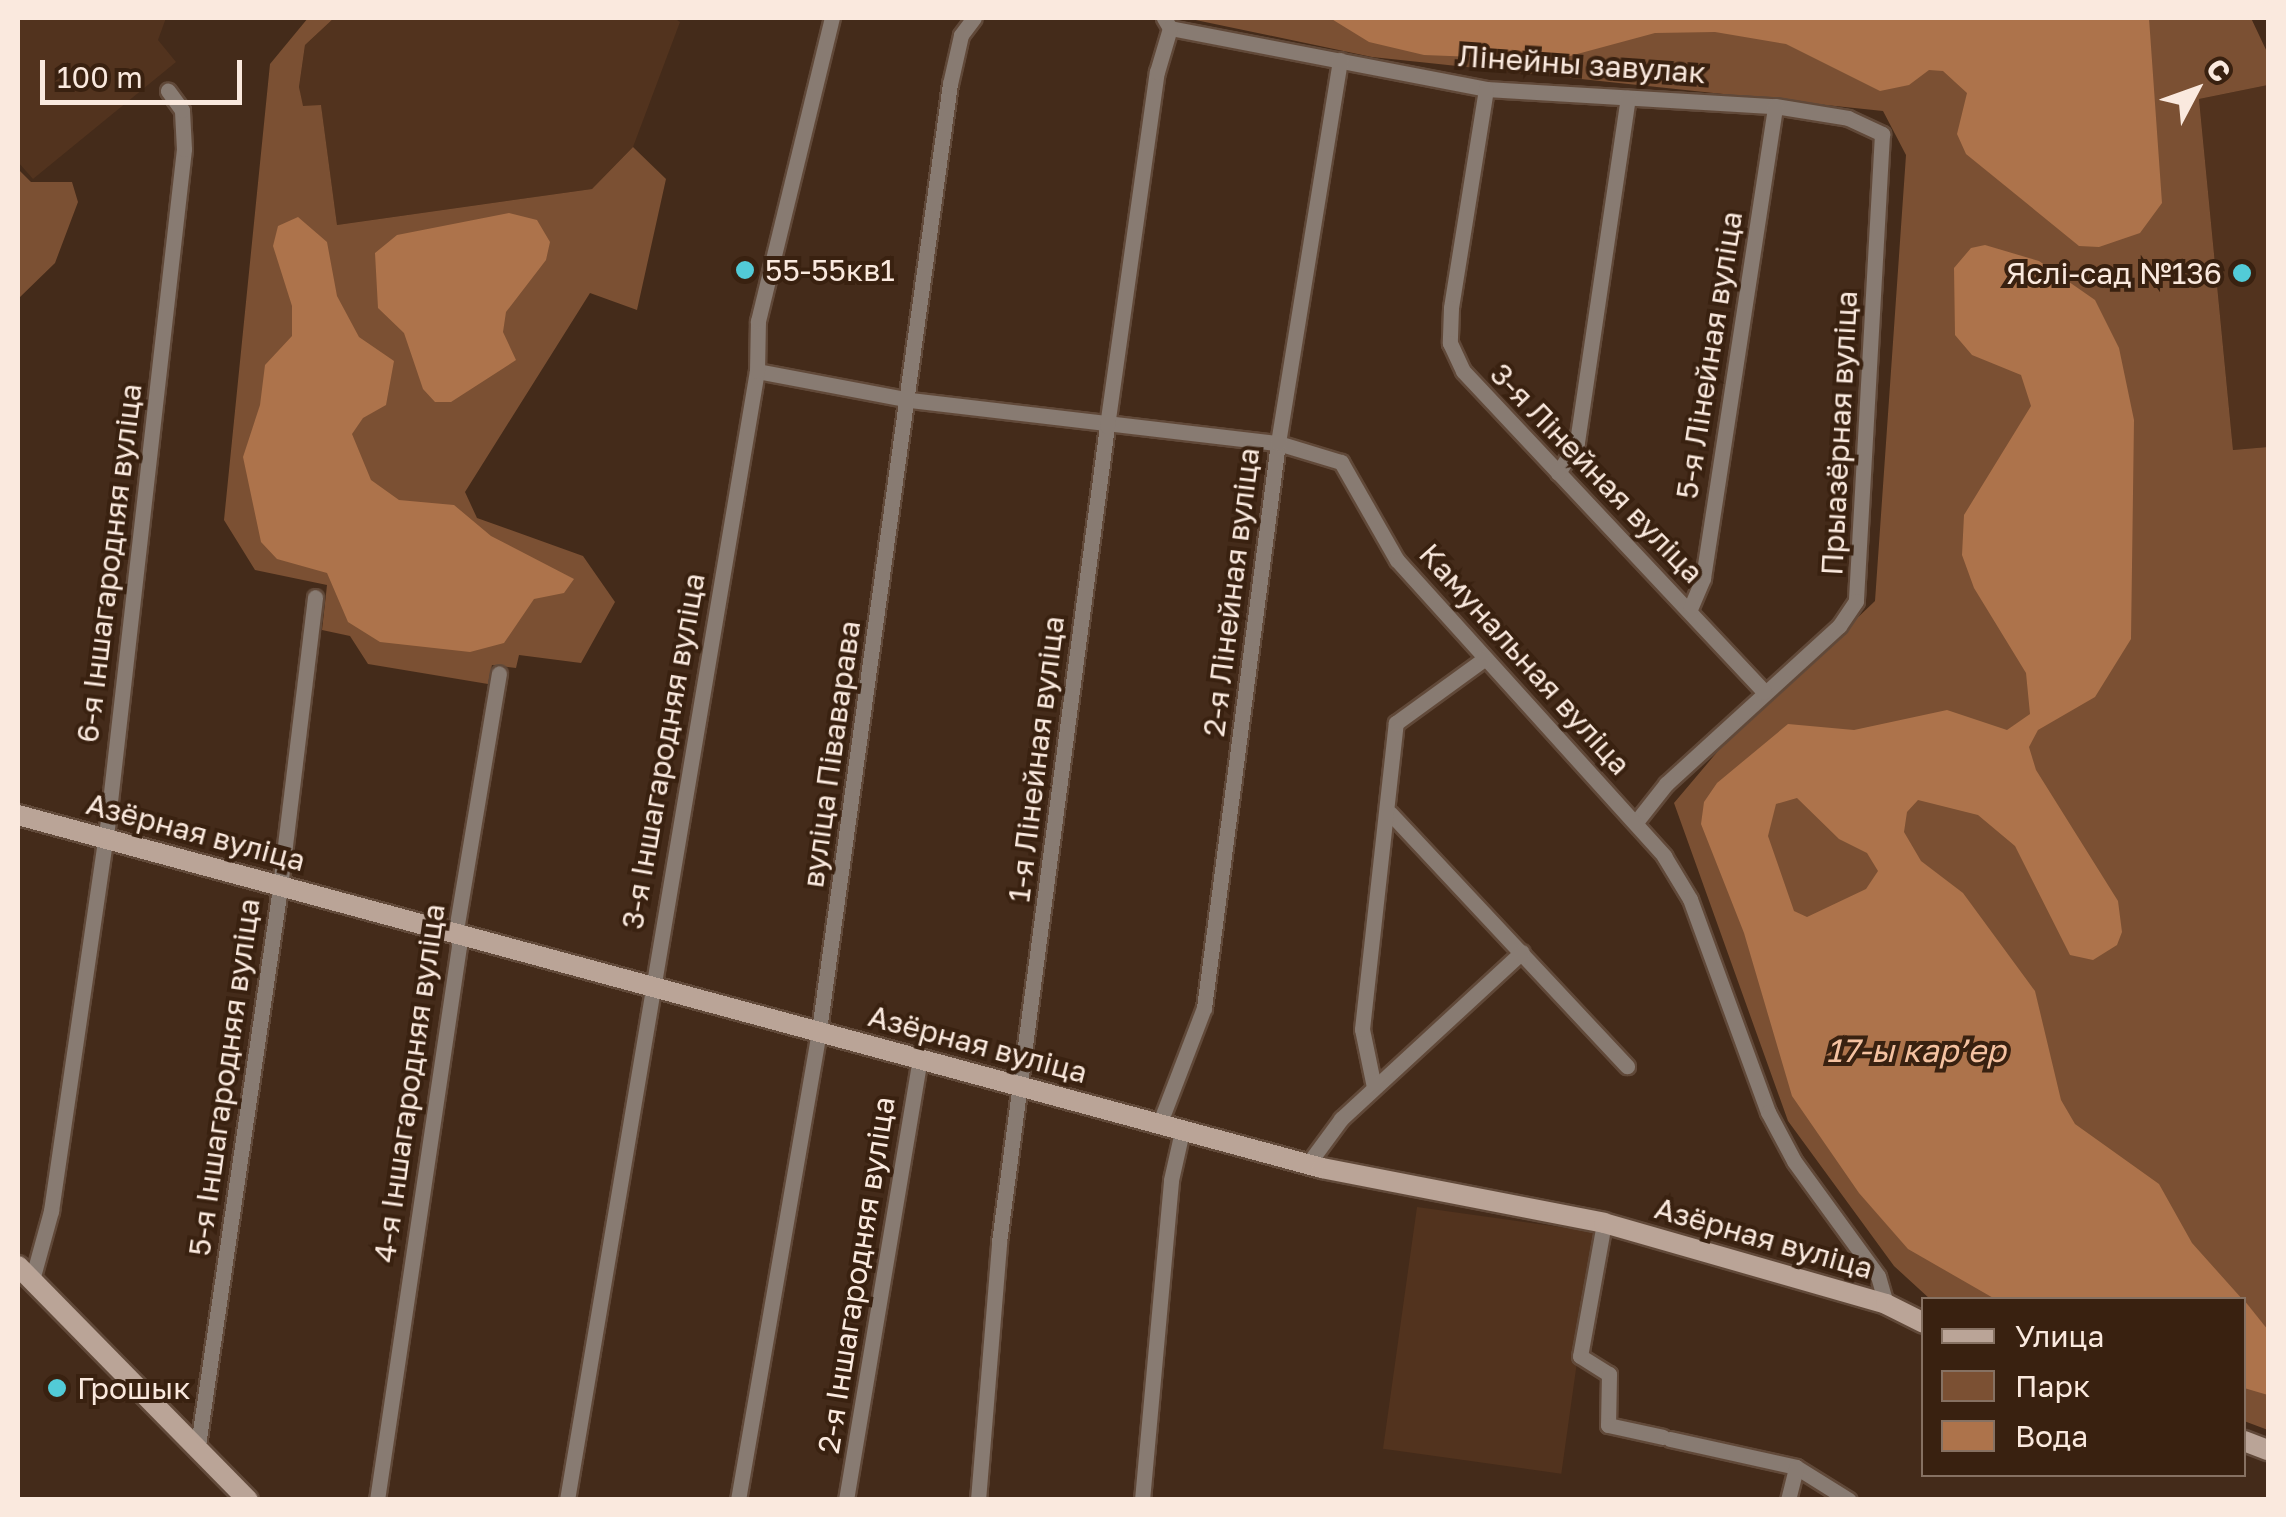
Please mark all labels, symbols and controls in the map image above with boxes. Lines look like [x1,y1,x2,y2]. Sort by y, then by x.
street label: Лінейны завулак [1457,37,1707,91]
scale bar [45,40,248,102]
north arrow [2146,40,2246,140]
text: С [2200,52,2238,88]
text: 100 m [57,59,143,95]
street label: 5-я Лінейная вуліца [1668,209,1750,501]
place label: 55-55кв1 [765,252,895,288]
place label: Яслі-сад №136 [2006,255,2222,291]
marker: 55-55кв1 [734,259,756,281]
marker: Яслі-сад №136 [2231,262,2253,284]
street label: Прыазёрная вуліца [1814,290,1864,576]
street label: 3-я Лінейная вуліца [1483,356,1711,590]
street label: 6-я Іншагародняя вуліца [69,381,149,745]
street label: 2-я Лінейная вуліца [1195,446,1267,738]
street label: Камунальная вуліца [1412,536,1638,782]
street label: 3-я Іншагародняя вуліца [614,570,712,932]
street label: 1-я Лінейная вуліца [1001,614,1071,904]
street label: вуліца Піваварава [794,618,868,890]
street label: Азёрная вуліца [83,785,309,879]
street label: 5-я Іншагародняя вуліца [181,896,267,1258]
street label: 4-я Іншагародняя вуліца [366,901,452,1265]
street label: Азёрная вуліца [865,997,1091,1091]
water label: 17-ы кар’ер [1826,1031,2006,1069]
street label: 2-я Іншагародняя вуліца [810,1094,902,1456]
street label: Азёрная вуліца [1651,1190,1877,1286]
legend [1921,1297,2246,1477]
text: Улица [2015,1318,2104,1354]
text: Парк [2015,1368,2090,1404]
place label: Грошык [77,1370,190,1406]
marker: Грошык [46,1377,68,1399]
text: Вода [2015,1418,2088,1454]

